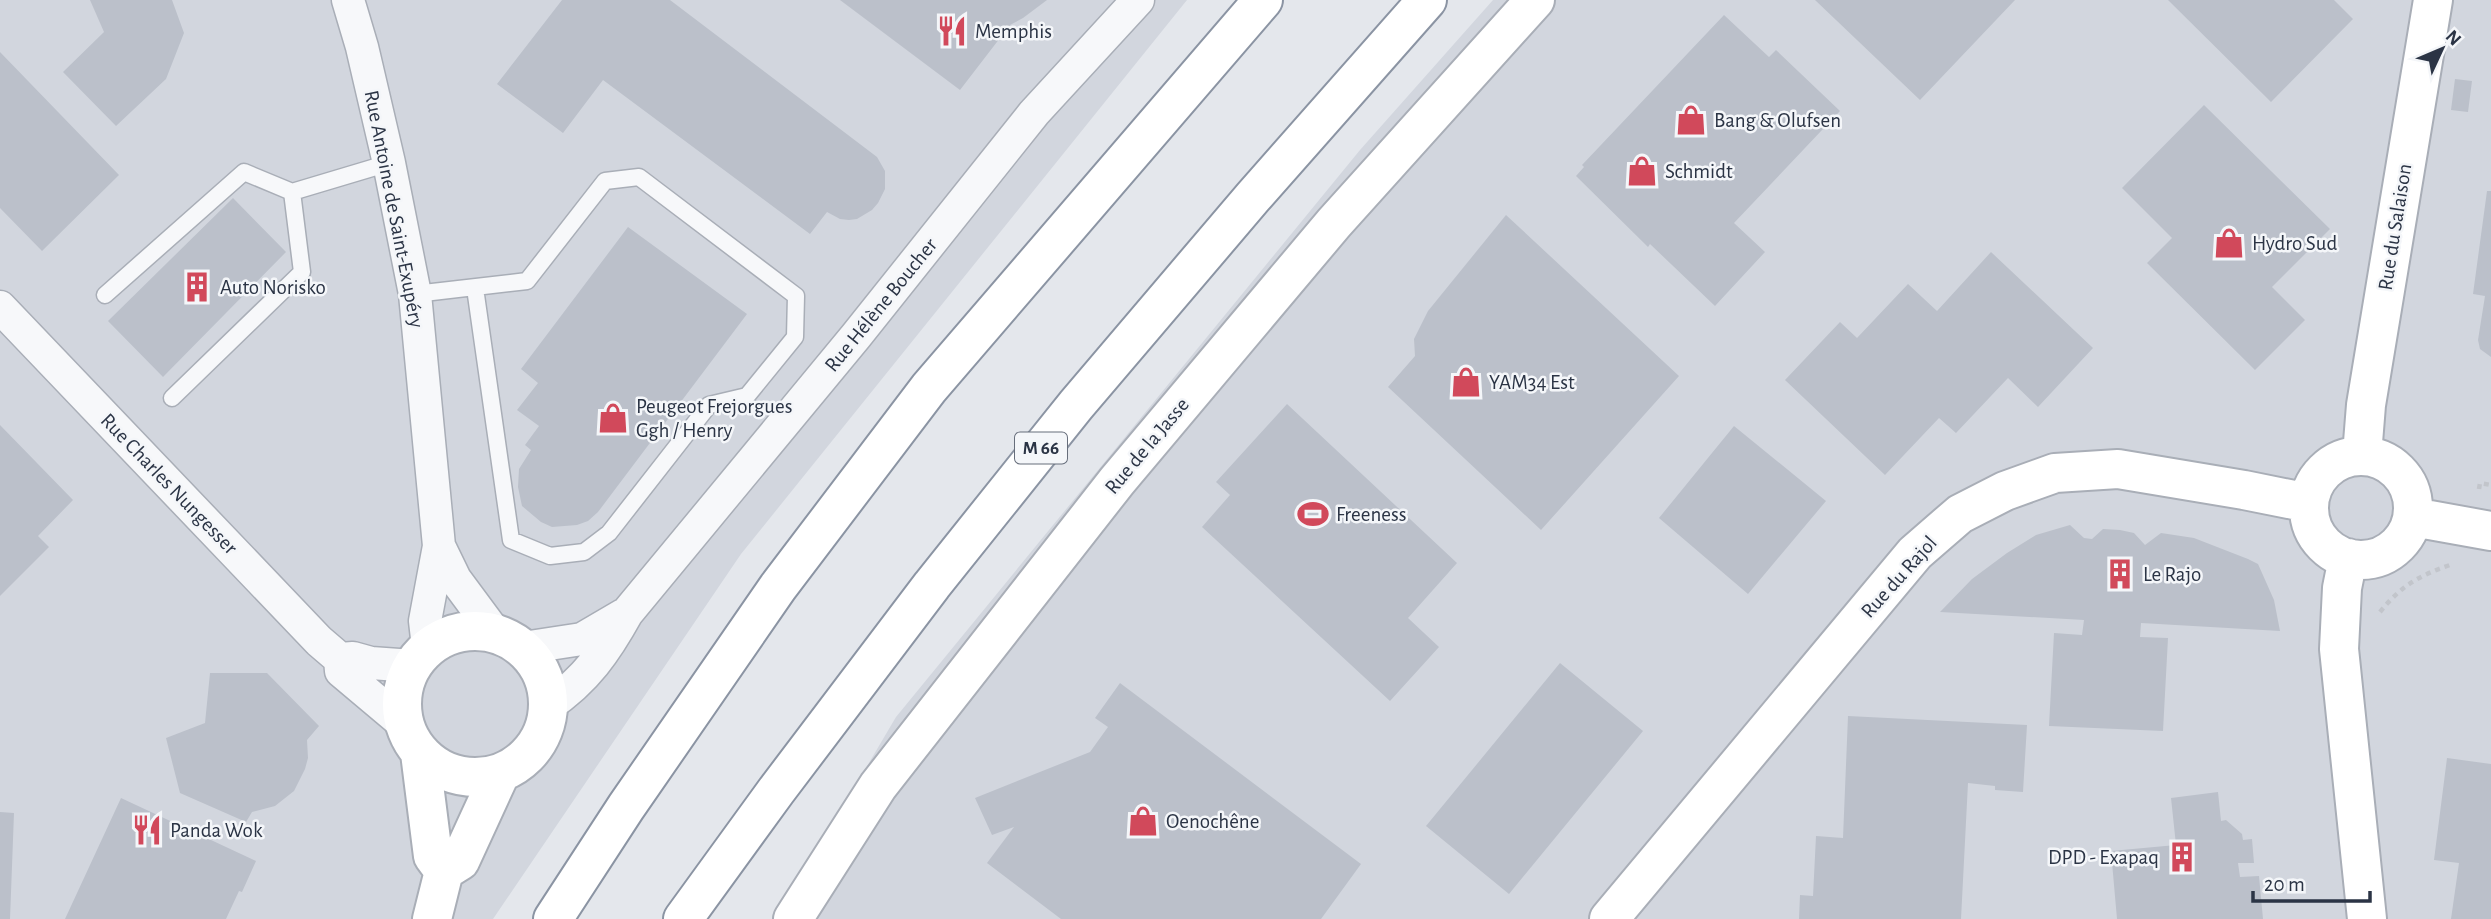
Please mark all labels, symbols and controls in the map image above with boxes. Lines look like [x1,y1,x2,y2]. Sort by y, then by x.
restaurant icon: Memphis [935,14,969,48]
north arrow [2407,14,2477,84]
place label: Memphis [975,21,1052,42]
text: N [2442,27,2465,50]
street label: Rue Antoine de Saint-Exupéry [361,89,427,329]
shop icon: Bang & Olufsen [1674,103,1708,137]
place label: Bang & Olufsen [1714,110,1841,131]
shop icon: Schmidt [1625,154,1659,188]
place label: Schmidt [1665,161,1733,182]
street label: Rue du Salaison [2375,162,2415,292]
shop icon: Hydro Sud [2212,226,2246,260]
place label: Hydro Sud [2252,233,2337,254]
street label: Rue Hélène Boucher [821,234,941,376]
building icon: Auto Norisko [180,270,214,304]
place label: Auto Norisko [220,277,326,298]
shop icon: YAM34 Est [1449,365,1483,399]
place label: YAM34 Est [1489,372,1575,393]
street label: Rue de la Jasse [1101,394,1193,498]
place label: Peugeot Frejorgues Ggh / Henry [636,396,792,441]
shop icon: Peugeot Frejorgues Ggh / Henry [596,401,630,435]
street label: Rue Charles Nungesser [97,410,242,559]
road number: M 66 [1015,432,1067,463]
sports icon: Freeness [1296,497,1330,531]
place label: Freeness [1336,504,1407,525]
street label: Rue du Rajol [1857,532,1941,622]
building icon: Le Rajo [2103,557,2137,591]
place label: Le Rajo [2143,564,2201,585]
shop icon: Oenochêne [1126,804,1160,838]
place label: Oenochêne [1166,811,1259,832]
restaurant icon: Panda Wok [130,813,164,847]
place label: Panda Wok [170,820,263,841]
building icon: DPD - Exapaq [2165,840,2199,874]
place label: DPD - Exapaq [2048,847,2159,868]
scale bar [2253,860,2370,904]
text: 20 m [2264,874,2305,895]

